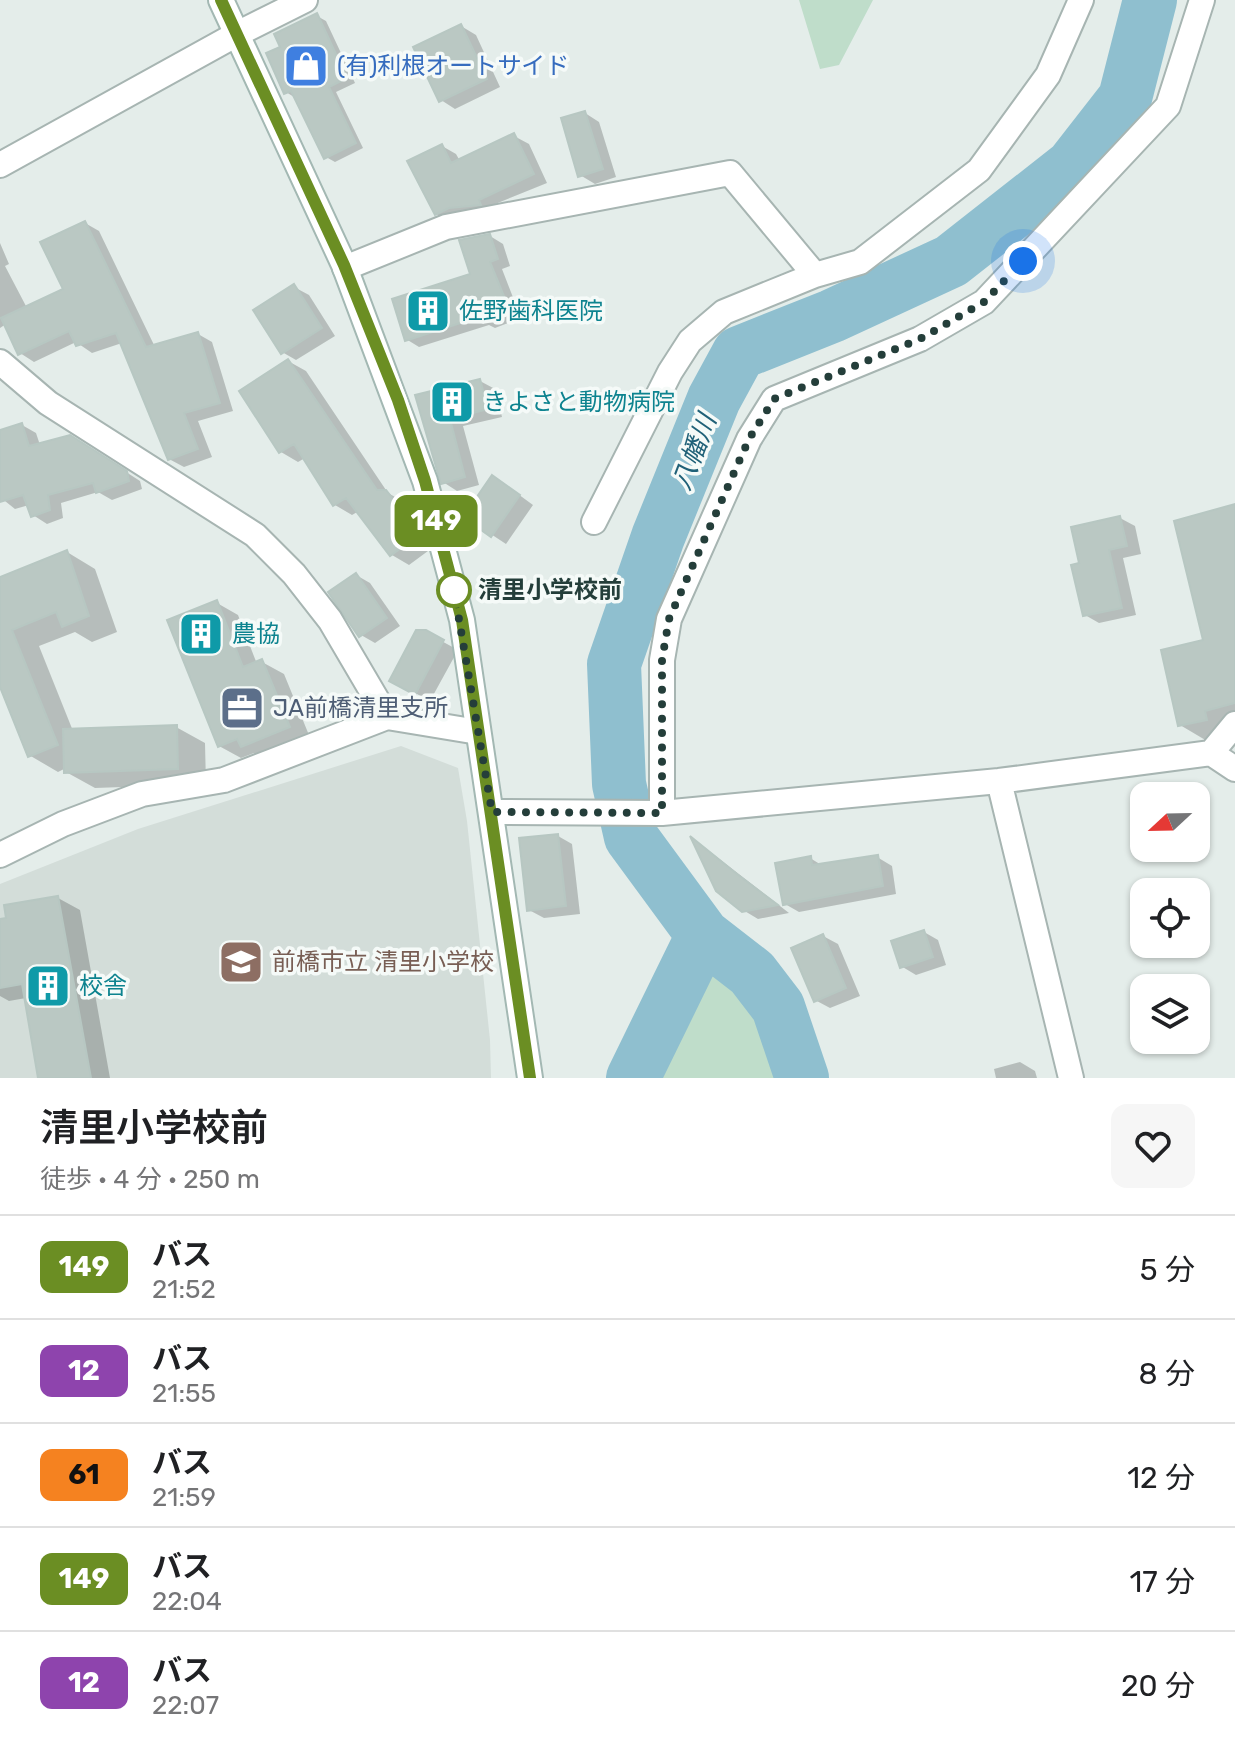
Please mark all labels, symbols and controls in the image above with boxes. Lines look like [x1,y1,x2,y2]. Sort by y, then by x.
shop icon: (有)利根オートサイド [282,42,330,90]
place label: (有)利根オートサイド [337,52,569,80]
your location [1003,241,1043,281]
building icon: 佐野歯科医院 [404,287,452,335]
place label: 佐野歯科医院 [459,297,603,325]
building icon: きよさと動物病院 [428,378,476,426]
place label: きよさと動物病院 [483,388,675,416]
water label: 八幡川 [666,407,724,494]
line badge: 149 [390,495,482,547]
text: 149 [411,504,461,537]
marker: 清里小学校前 [437,573,471,607]
place label: 清里小学校前 [478,576,622,604]
building icon: 農協 [177,610,225,658]
place label: 農協 [232,620,280,648]
office icon: JA前橋清里支所 [218,684,266,732]
place label: JA前橋清里支所 [273,694,448,722]
north arrow [1130,782,1210,862]
map controls [1130,782,1210,1054]
button: locate [1130,878,1210,958]
school or university icon: 前橋市立 清里小学校 [217,938,265,986]
place label: 前橋市立 清里小学校 [272,948,494,976]
building icon: 校舎 [24,962,72,1010]
place label: 校舎 [79,972,127,1000]
button: layers [1130,974,1210,1054]
button: heart [1111,1104,1195,1188]
text: 清里小学校前 [40,1105,268,1151]
text: 徒歩 · 4 分 · 250 m [40,1164,260,1195]
text: バス [152,1237,212,1273]
text: 149 [59,1250,109,1283]
text: 5 分 [1140,1252,1195,1288]
text: 21:52 [152,1274,216,1305]
text: バス [152,1341,212,1377]
text: 12 [68,1354,100,1387]
text: 8 分 [1139,1356,1195,1392]
text: 21:55 [152,1378,216,1409]
text: バス [152,1445,212,1481]
text: 61 [68,1458,100,1491]
text: 12 分 [1127,1460,1195,1496]
text: 21:59 [152,1482,216,1513]
text: バス [152,1549,212,1585]
text: 149 [59,1562,109,1595]
text: 17 分 [1129,1564,1195,1600]
text: 22:04 [152,1586,222,1617]
text: バス [152,1653,212,1689]
text: 12 [68,1666,100,1699]
text: 20 分 [1121,1668,1195,1704]
text: 22:07 [152,1690,219,1721]

